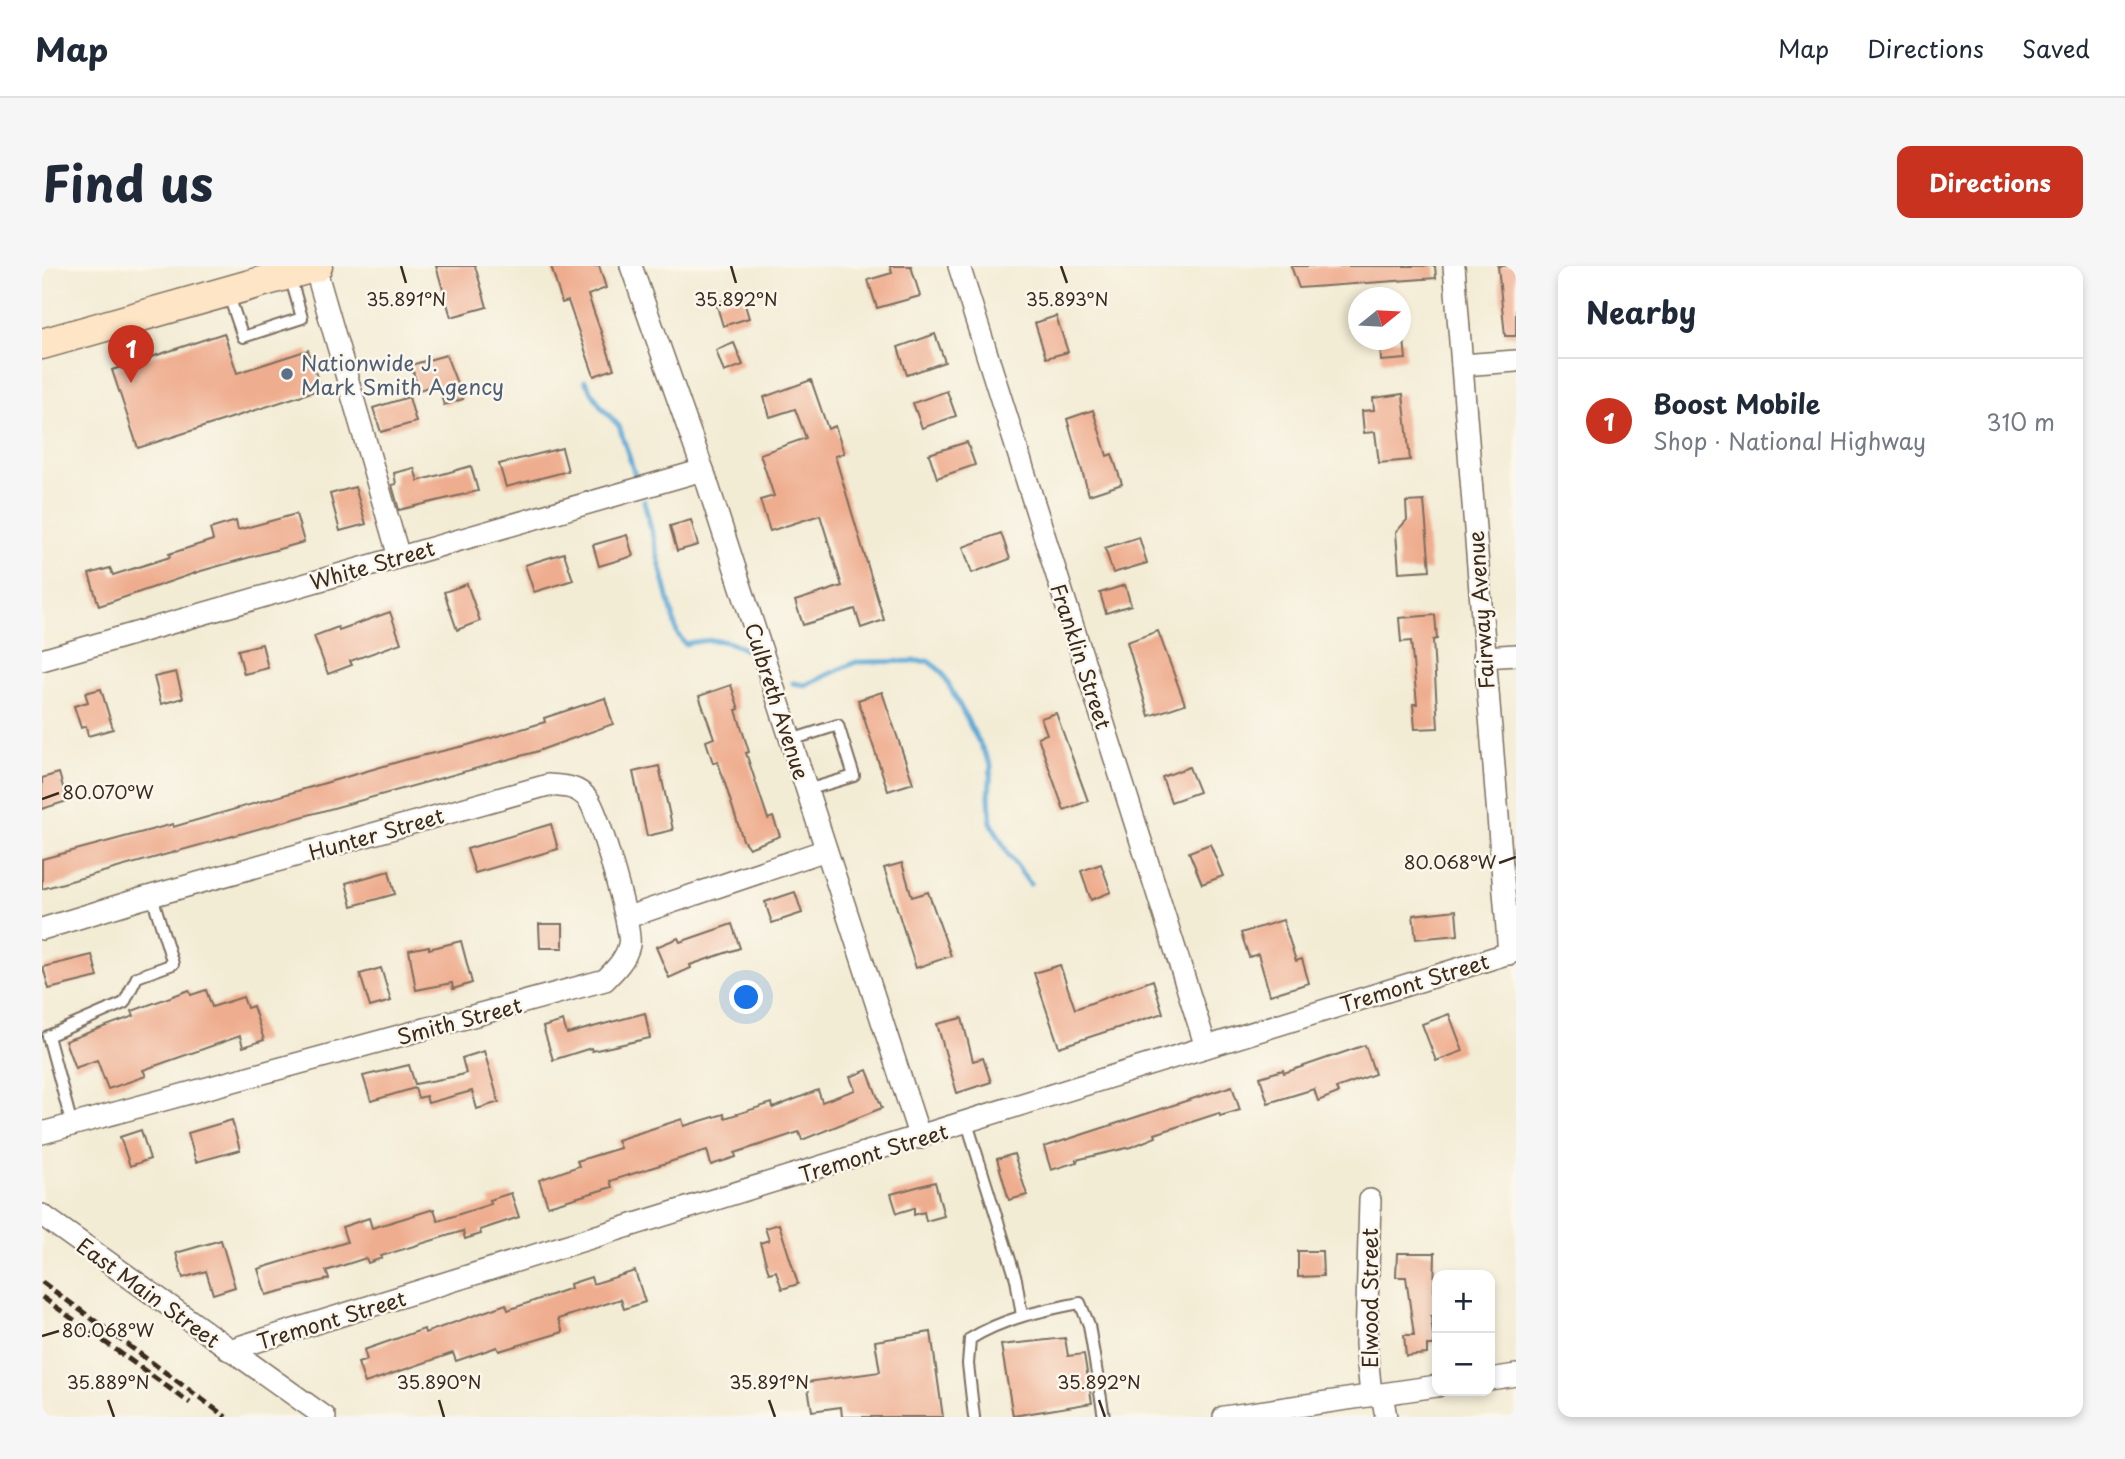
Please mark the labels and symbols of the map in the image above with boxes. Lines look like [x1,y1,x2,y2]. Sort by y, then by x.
text: 35.891°N [366,285,446,312]
text: 35.892°N [694,285,778,312]
text: 35.893°N [1026,285,1108,312]
north arrow [1348,287,1411,350]
pin: 1 [108,325,154,383]
place label: Nationwide J. Mark Smith Agency [301,346,504,402]
marker: Nationwide J. Mark Smith Agency [279,366,295,382]
street label: Fairway Avenue [1459,530,1501,690]
street label: White Street [306,531,438,597]
street label: Franklin Street [1043,579,1121,733]
street label: Culbreth Avenue [738,618,818,784]
text: 80.070°W [62,778,154,805]
street label: Hunter Street [305,798,447,868]
text: 80.068°W [1404,848,1497,875]
street label: Tremont Street [1336,944,1492,1020]
your location [729,980,763,1014]
street label: Smith Street [393,988,525,1052]
street label: Tremont Street [795,1114,951,1190]
street label: Elwood Street [1353,1228,1385,1368]
street label: East Main Street [71,1229,227,1355]
street label: Tremont Street [253,1281,409,1357]
text: 80.068°W [62,1316,155,1343]
text: 35.889°N [66,1368,150,1395]
text: 35.890°N [397,1368,481,1395]
text: 35.891°N [729,1368,809,1395]
text: 35.892°N [1057,1368,1141,1395]

